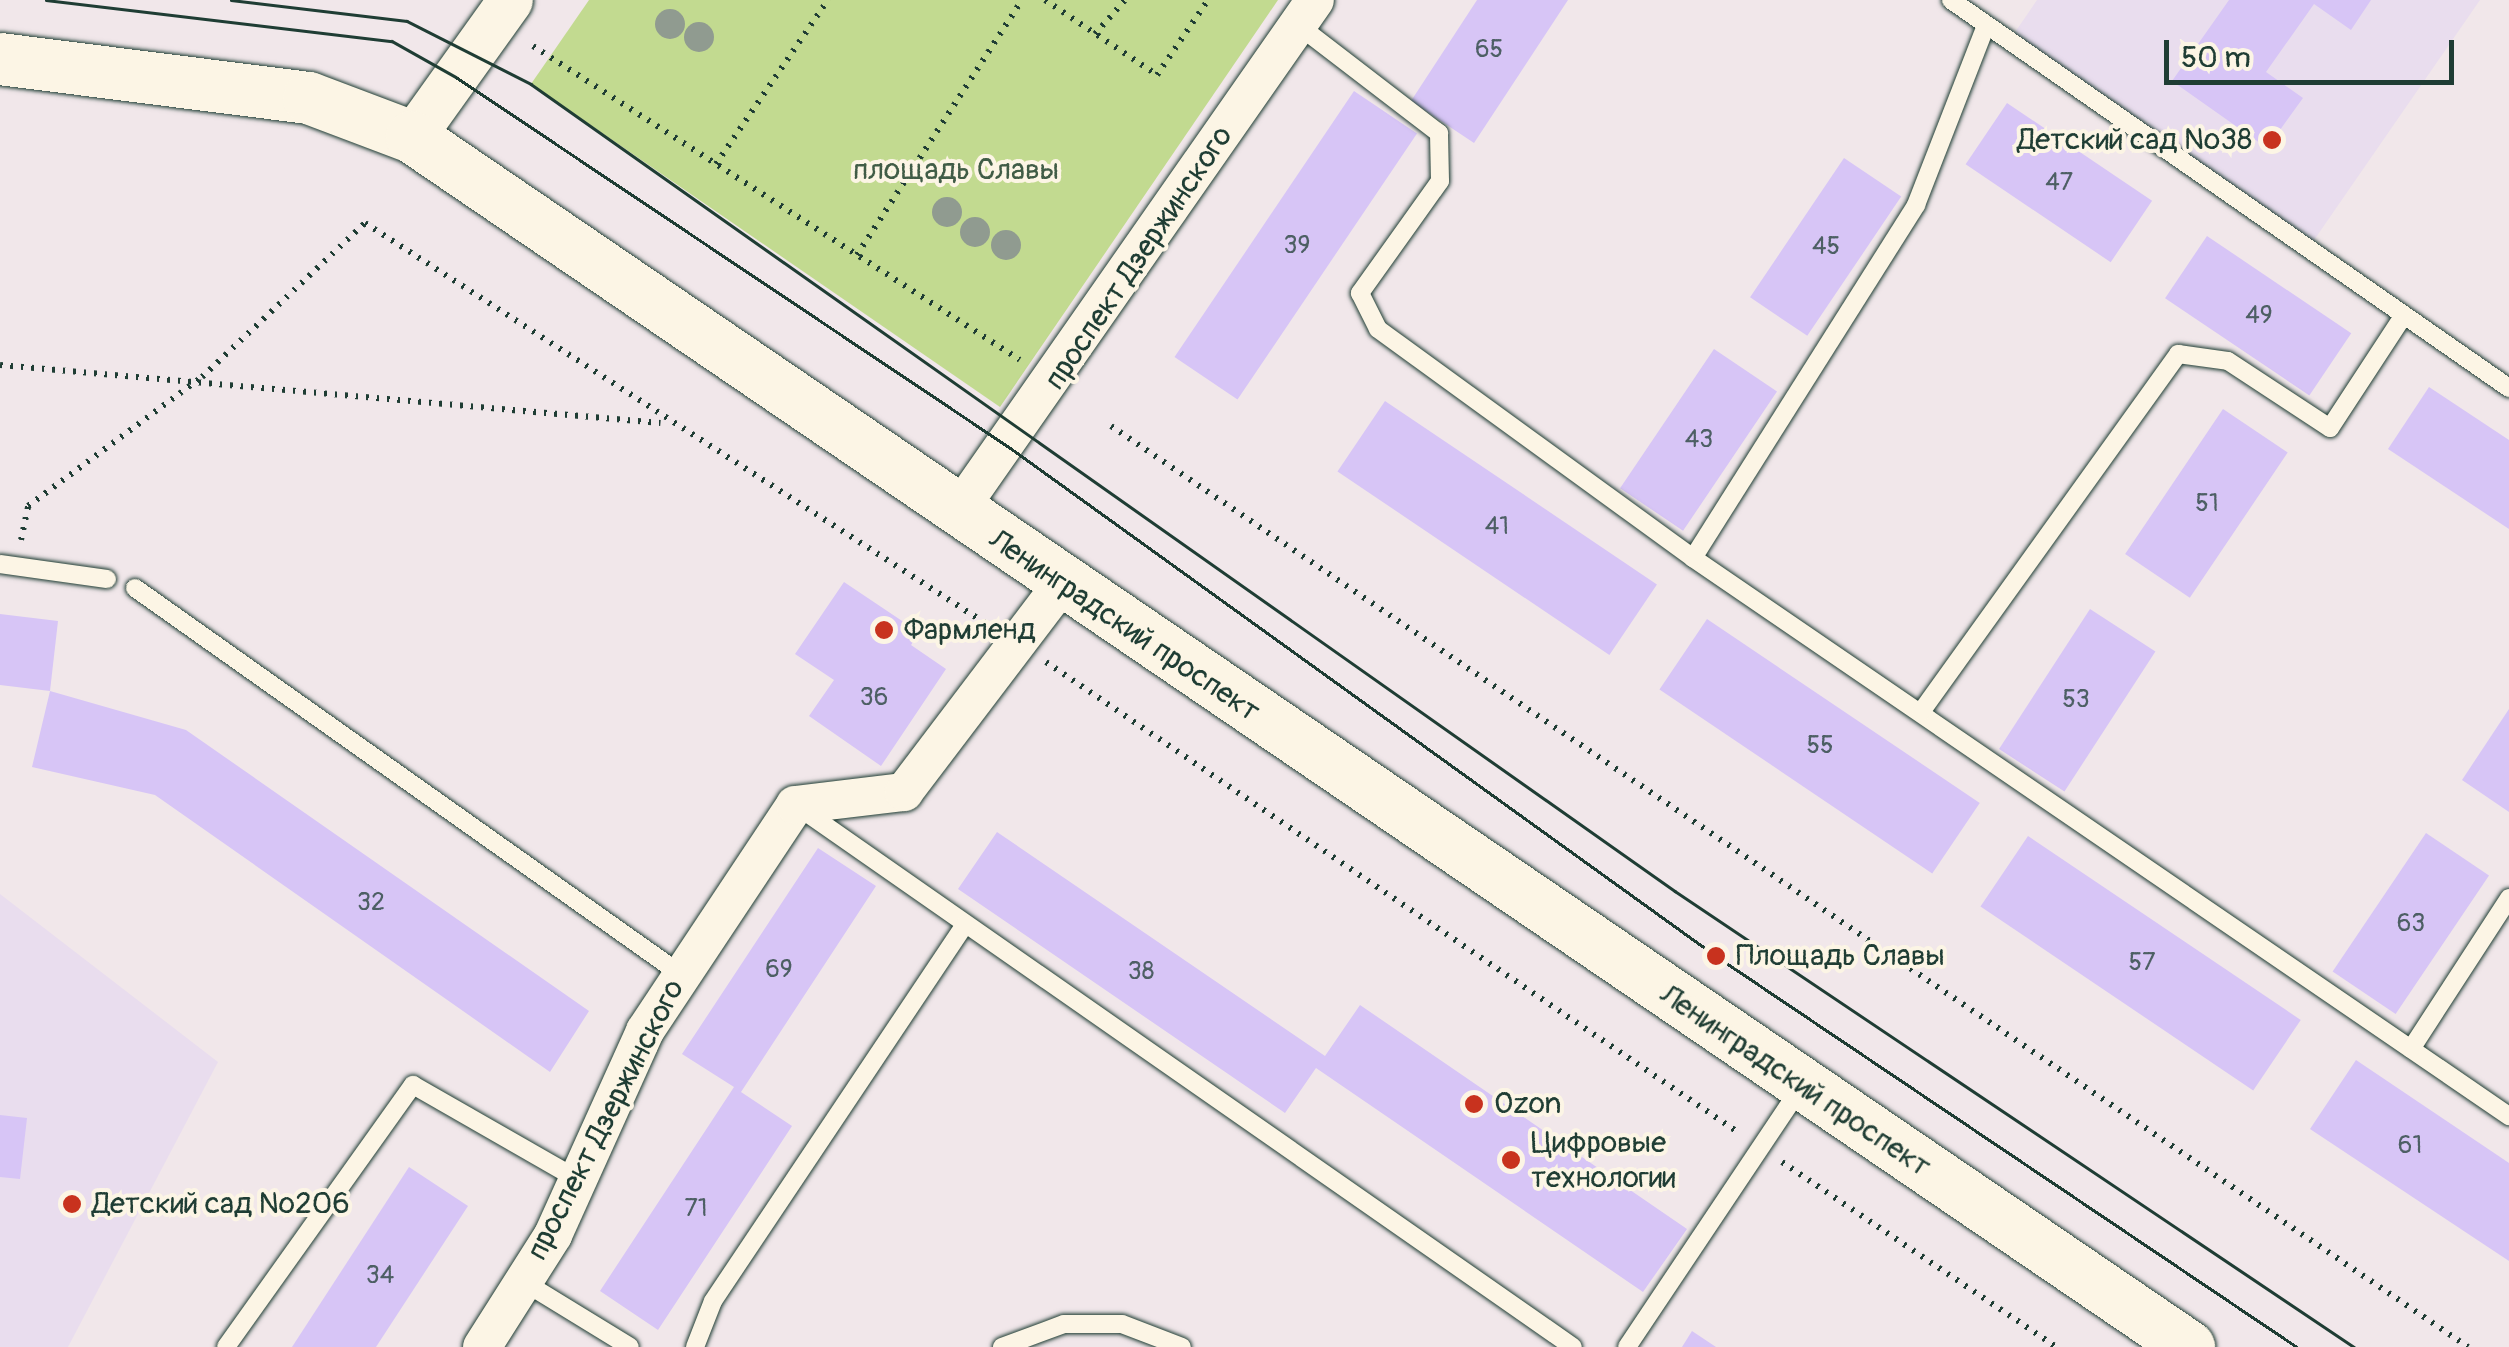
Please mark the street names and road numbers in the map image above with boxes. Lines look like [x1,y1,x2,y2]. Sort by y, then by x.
street label: проспект Дзержинского [1037,119,1241,397]
street label: Ленинградский проспект [982,522,1266,730]
street label: проспект Дзержинского [520,974,692,1266]
street label: Ленинградский проспект [1653,977,1937,1185]

